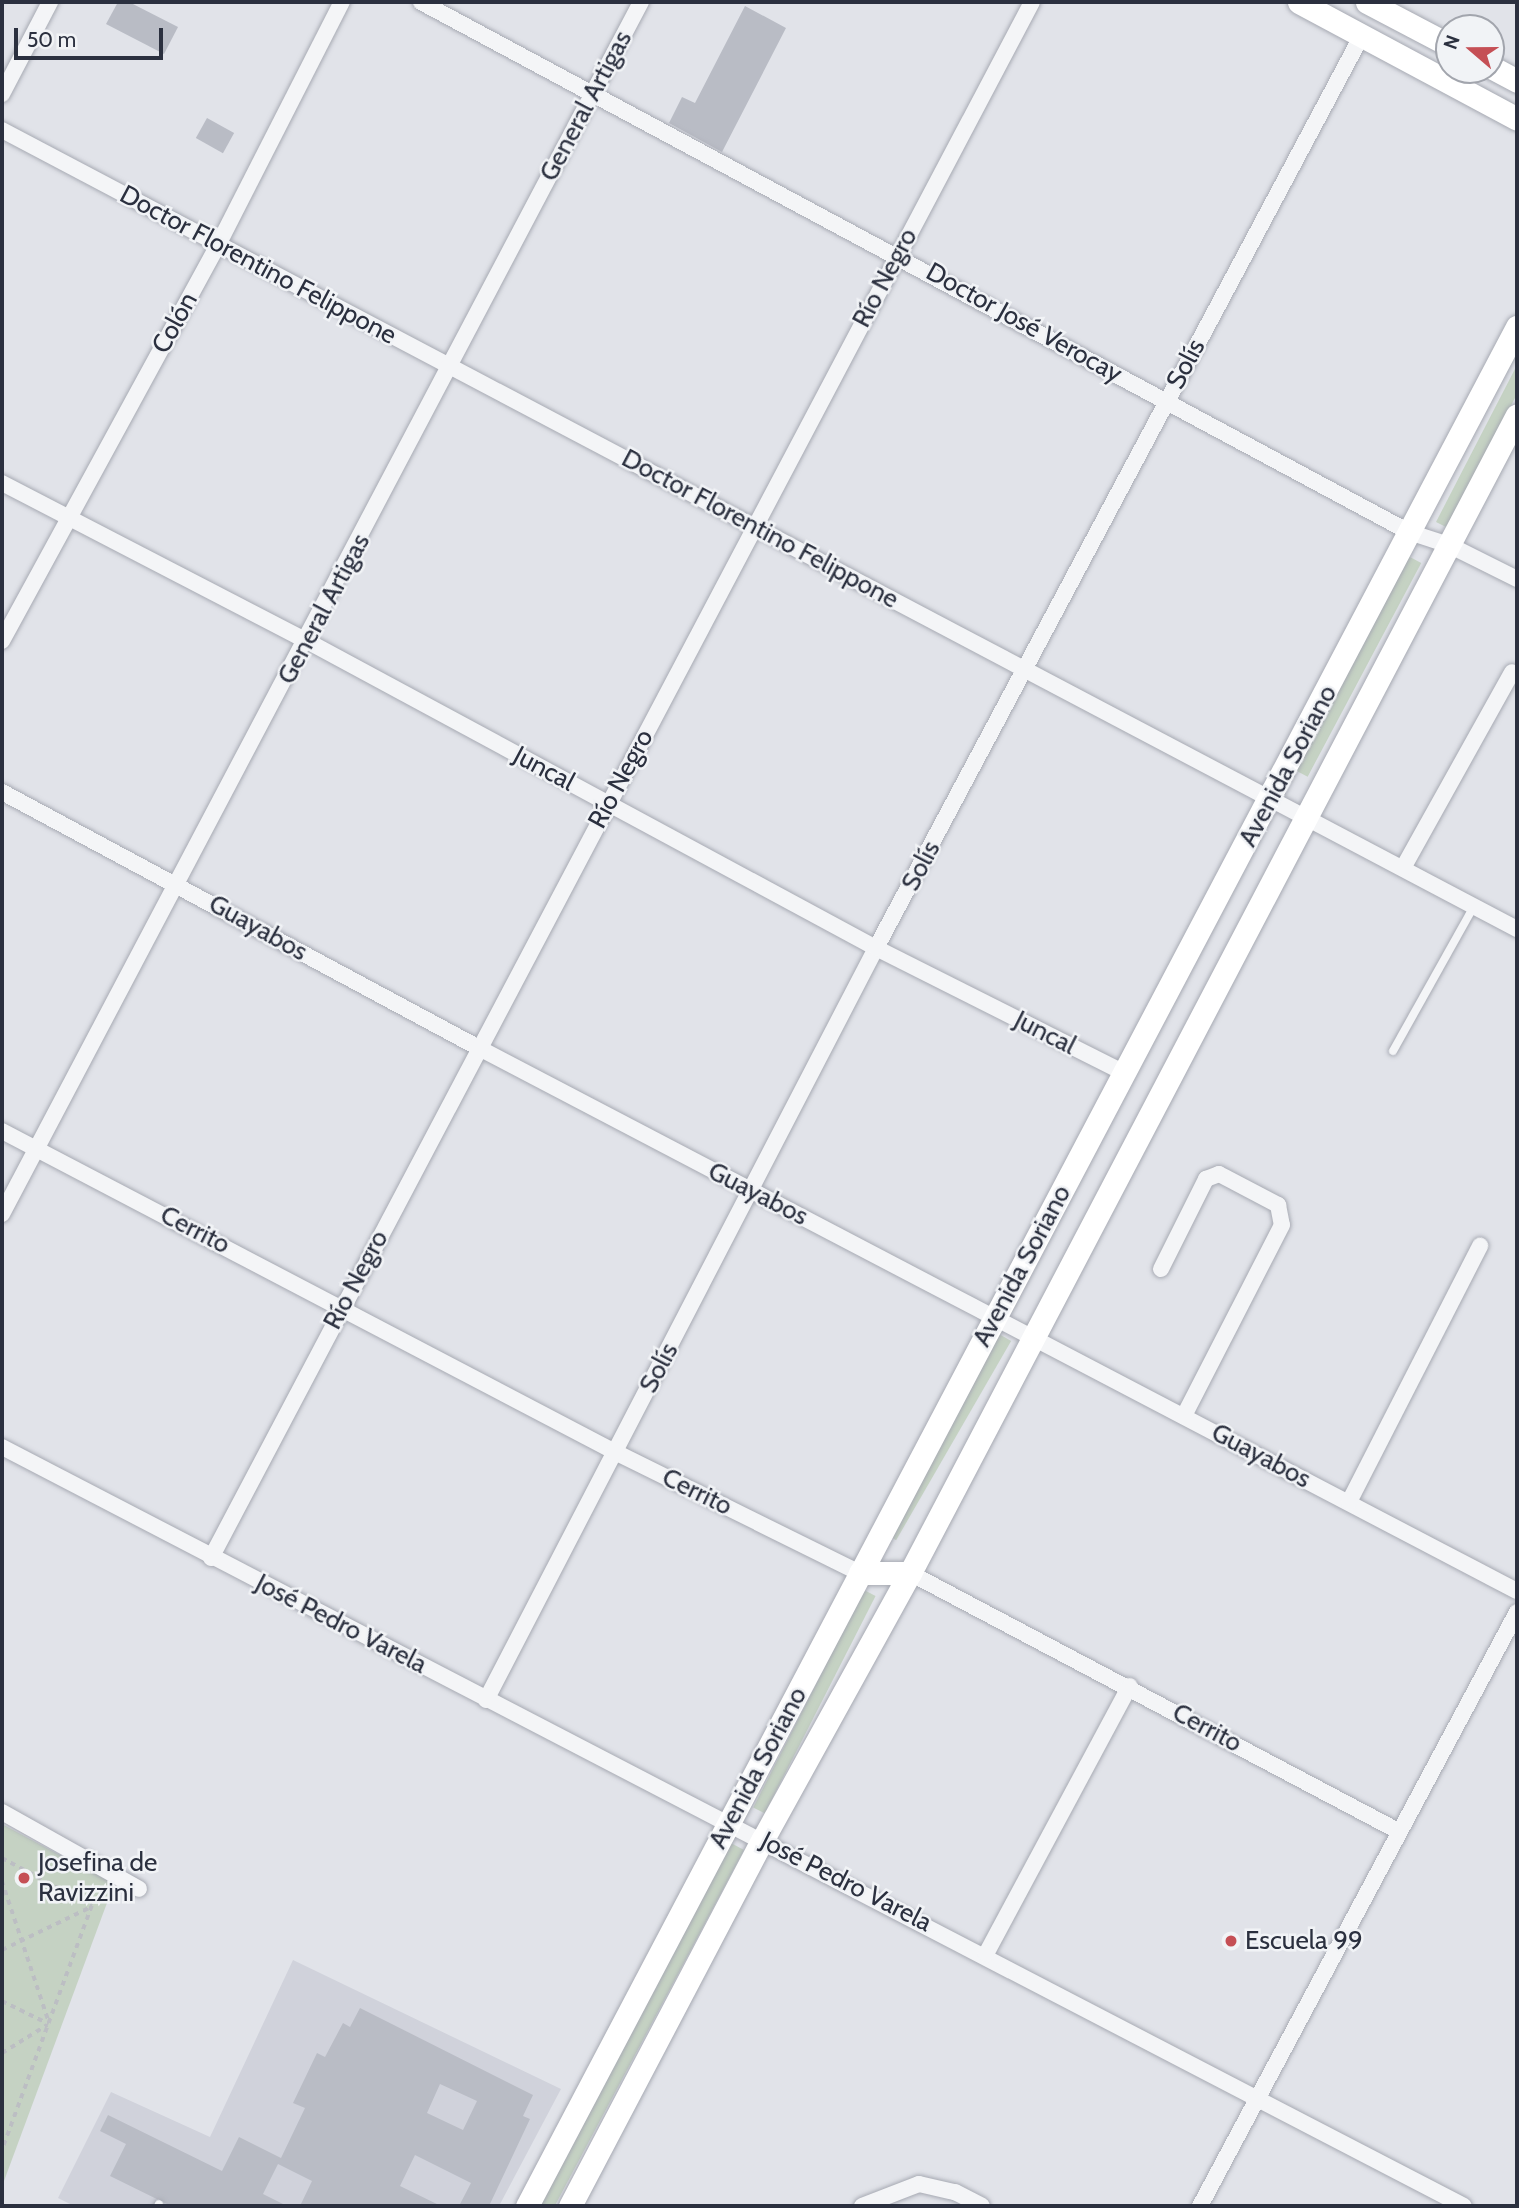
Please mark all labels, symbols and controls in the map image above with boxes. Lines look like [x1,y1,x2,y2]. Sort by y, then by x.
scale bar [18,14,166,58]
north arrow [1435,14,1505,84]
street label: General Artigas [533,26,639,186]
text: 50 m [27,27,76,52]
text: N [1439,32,1465,53]
street label: Doctor Florentino Felippone [114,179,402,351]
street label: Río Negro [846,223,924,333]
street label: Doctor José Verocay [921,256,1127,390]
street label: Colón [146,287,204,359]
street label: Solís [1160,334,1212,394]
street label: Doctor Florentino Felippone [616,443,904,615]
street label: General Artigas [271,529,377,689]
street label: Avenida Soriano [1232,680,1344,852]
street label: Río Negro [582,724,660,834]
street label: Juncal [508,740,580,798]
street label: Solís [895,836,947,896]
street label: Guayabos [203,888,313,968]
street label: Juncal [1009,1004,1081,1062]
street label: Guayabos [703,1156,813,1232]
street label: Avenida Soriano [966,1180,1078,1352]
street label: Cerrito [155,1199,235,1261]
street label: Río Negro [317,1225,395,1335]
street label: Solís [633,1338,685,1398]
street label: Guayabos [1206,1417,1316,1495]
street label: Cerrito [657,1462,737,1522]
street label: José Pedro Varela [250,1567,432,1681]
street label: Avenida Soriano [702,1682,814,1854]
street label: Cerrito [1167,1697,1247,1759]
street label: José Pedro Varela [755,1825,937,1939]
place label: Josefina de Ravizzini [38,1847,157,1909]
marker: Josefina de Ravizzini [16,1870,32,1886]
place label: Escuela 99 [1245,1925,1363,1957]
marker: Escuela 99 [1223,1933,1239,1949]

